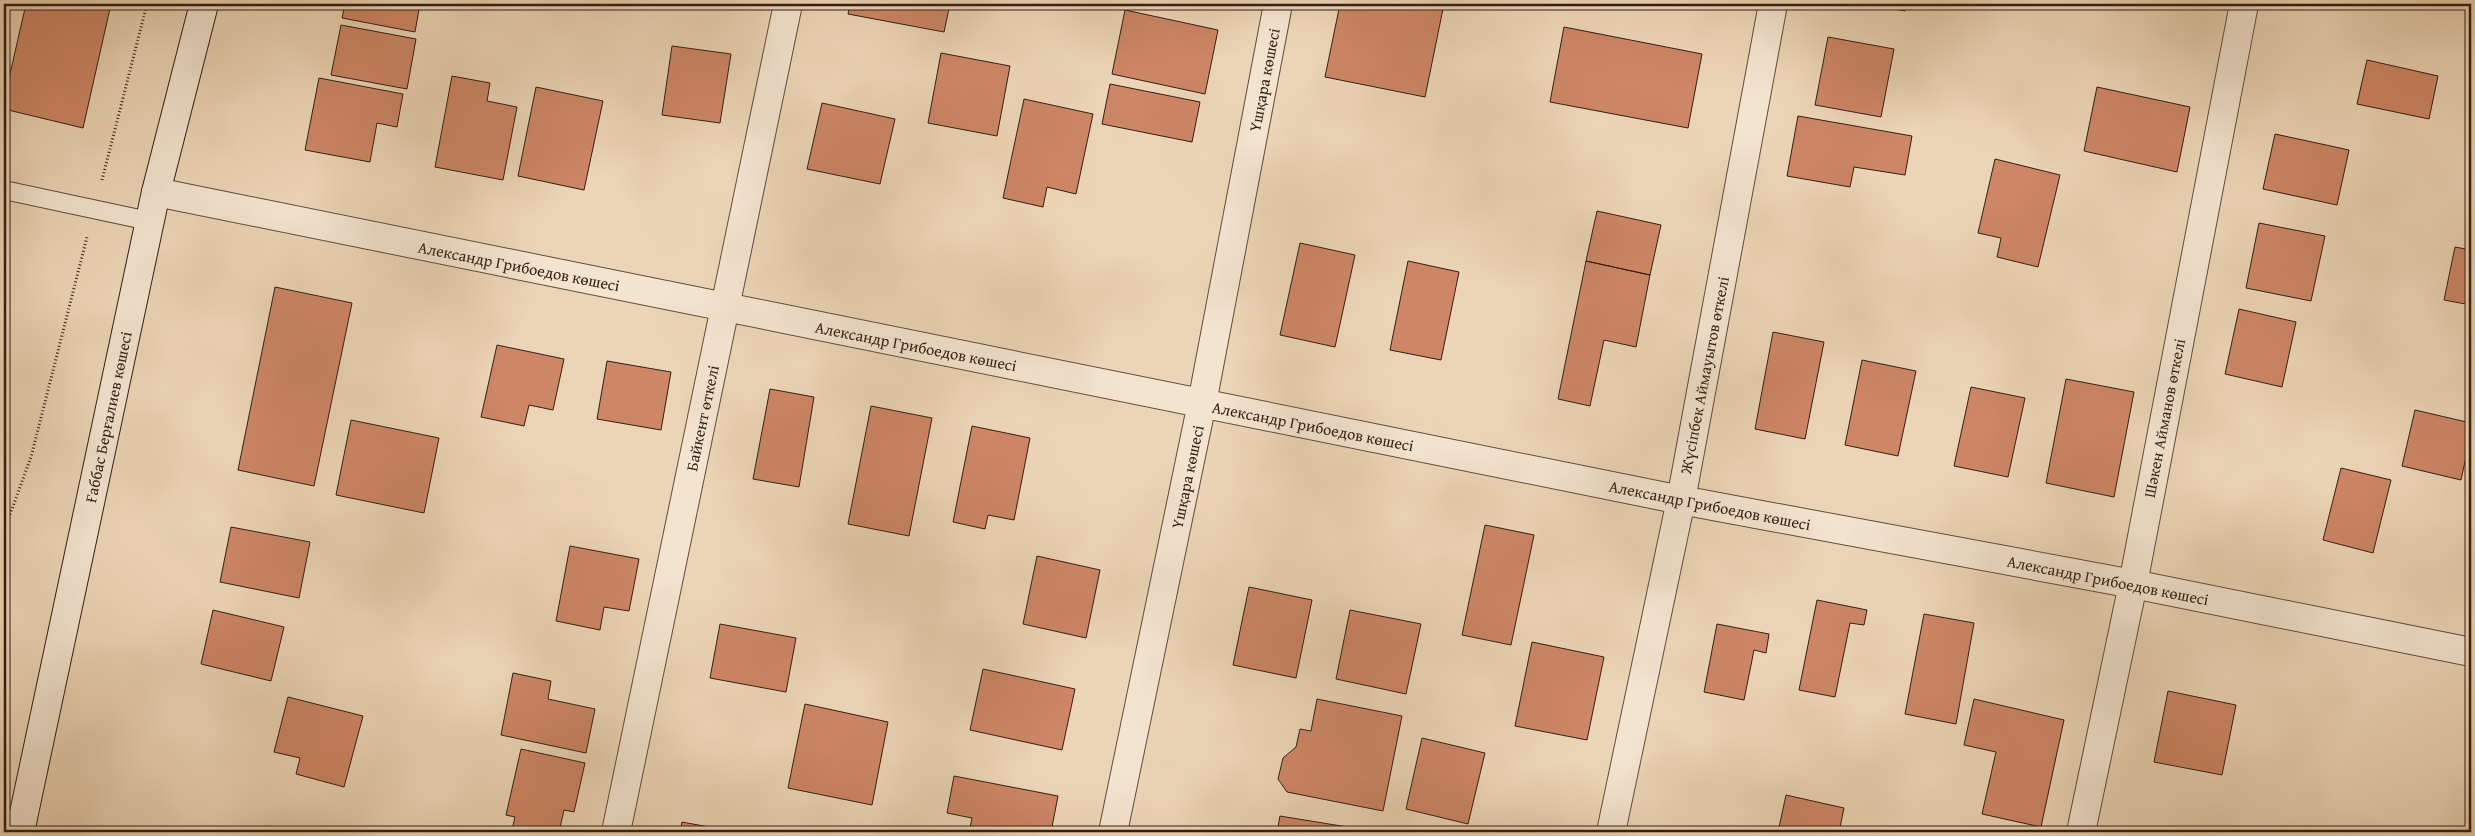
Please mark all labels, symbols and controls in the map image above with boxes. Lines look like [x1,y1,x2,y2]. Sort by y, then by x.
street label: Үшқара көшесі [1242,25,1286,134]
street label: Александр Грибоедов көшесі [416,235,622,297]
street label: Жүсіпбек Аймауытов өткелі [1673,274,1735,477]
street label: Александр Грибоедов көшесі [813,315,1019,377]
street label: Ғаббас Берғалиев көшесі [78,329,138,505]
street label: Шәкен Айманов өткелі [2137,336,2191,500]
street label: Байкент өткелі [679,362,725,473]
street label: Александр Грибоедов көшесі [1210,395,1416,457]
street label: Үшқара көшесі [1164,422,1210,531]
street label: Александр Грибоедов көшесі [1607,474,1813,536]
street label: Александр Грибоедов көшесі [2005,549,2211,611]

